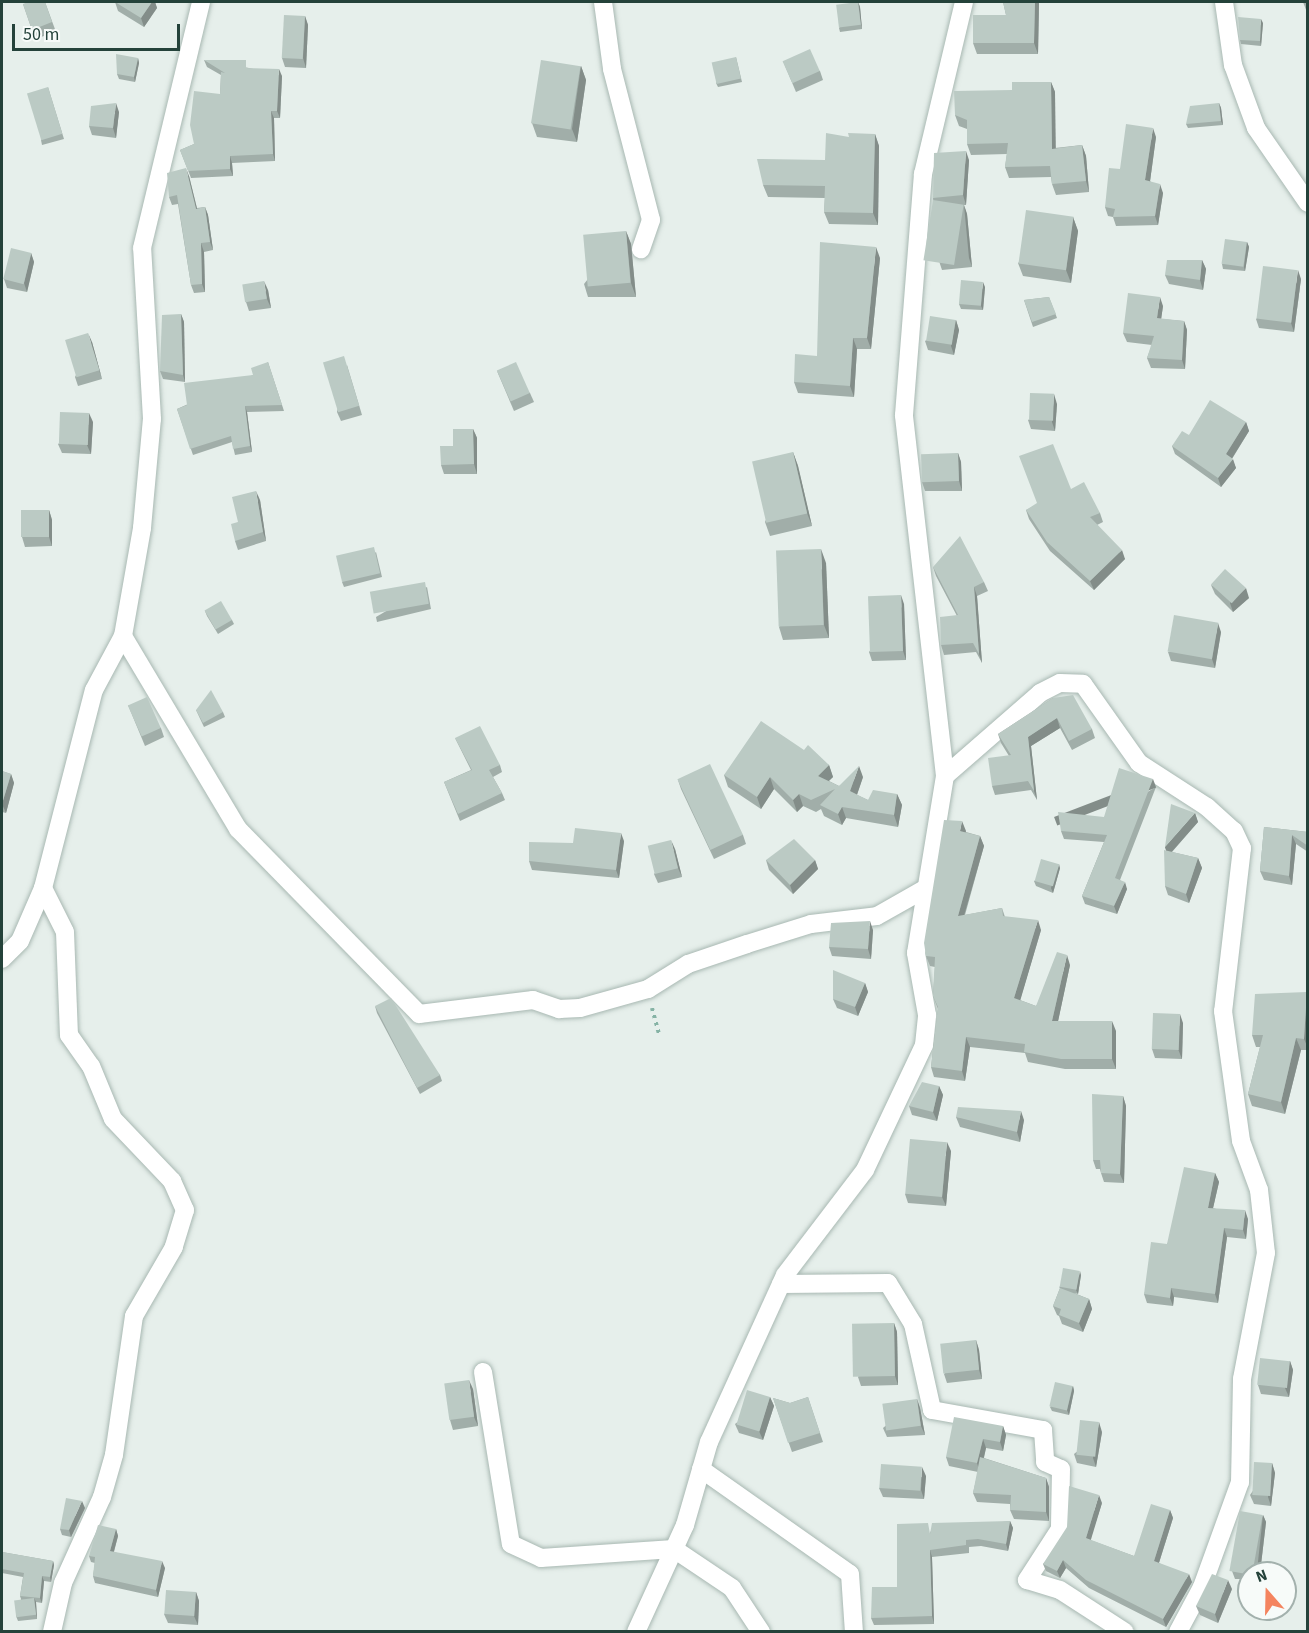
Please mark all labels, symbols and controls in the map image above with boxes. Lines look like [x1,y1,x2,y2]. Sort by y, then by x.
scale bar [15,12,183,50]
text: 50 m [23,22,59,47]
north arrow [1237,1561,1297,1621]
text: N [1253,1564,1270,1588]

